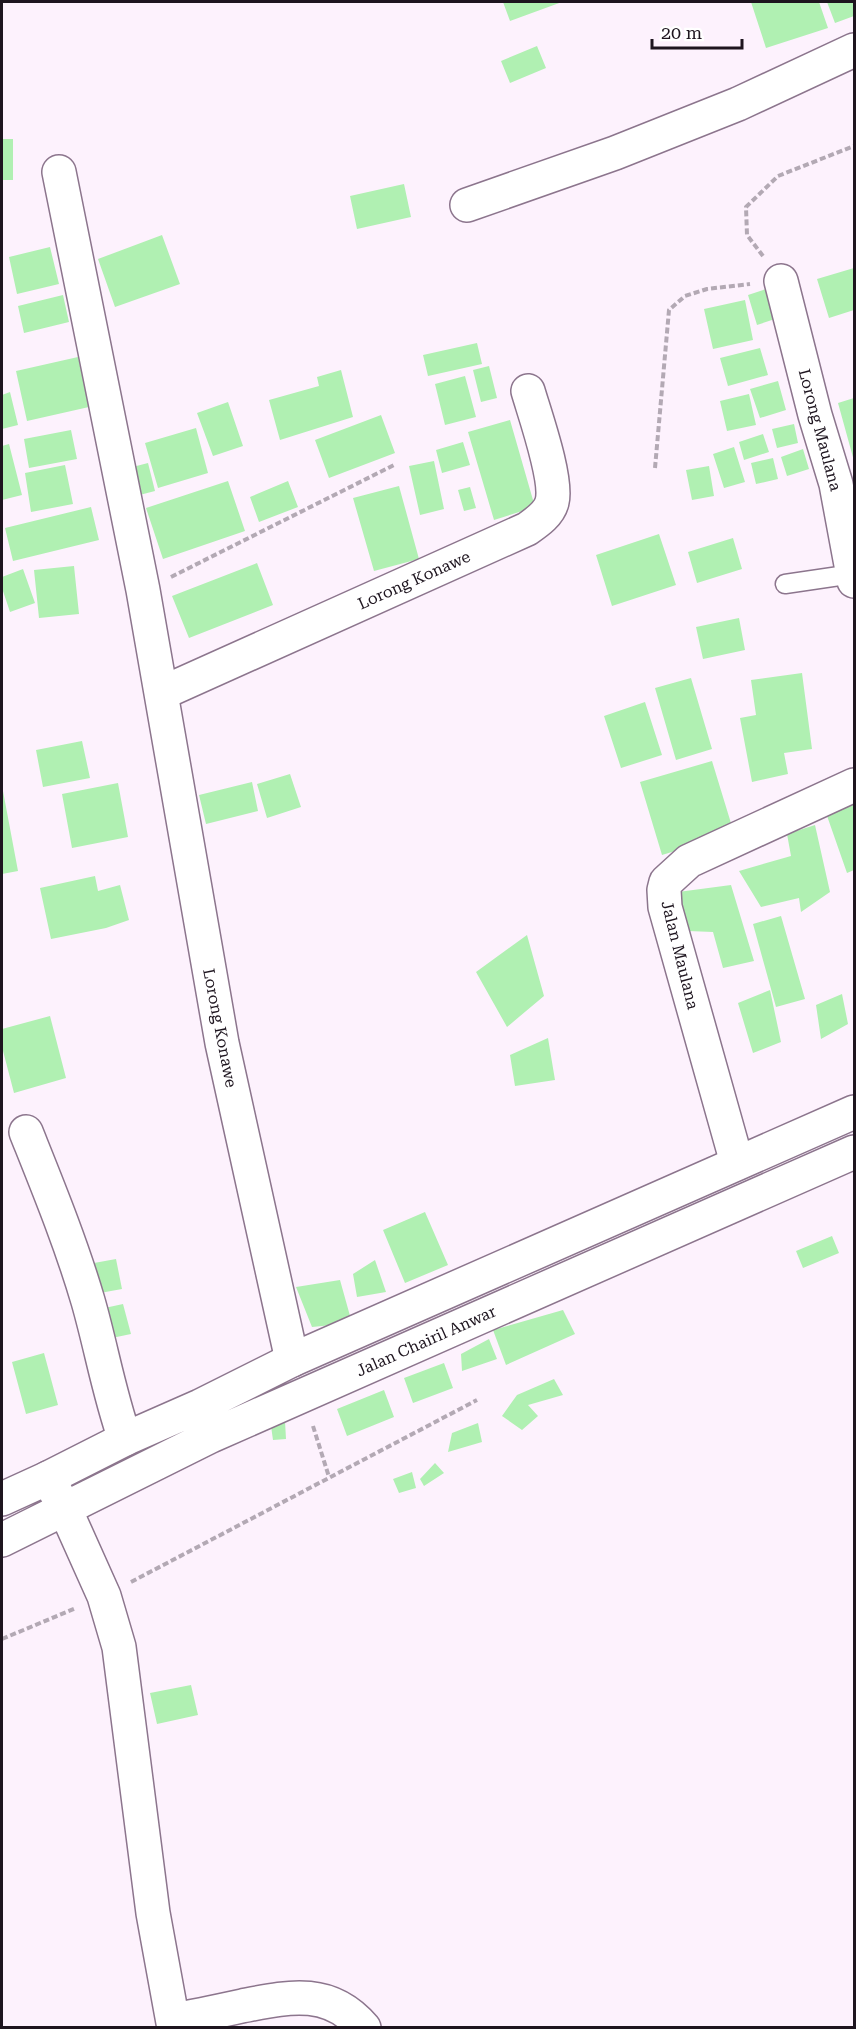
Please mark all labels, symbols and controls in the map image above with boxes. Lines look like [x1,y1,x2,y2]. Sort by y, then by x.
scale bar [652,12,742,50]
text: 20 m [661,22,702,43]
street label: Lorong Maulana [795,367,846,494]
street label: Lorong Konawe [355,547,473,613]
street label: Jalan Maulana [657,899,703,1012]
street label: Lorong Konawe [199,967,241,1089]
street label: Jalan Chairil Anwar [353,1301,499,1380]

